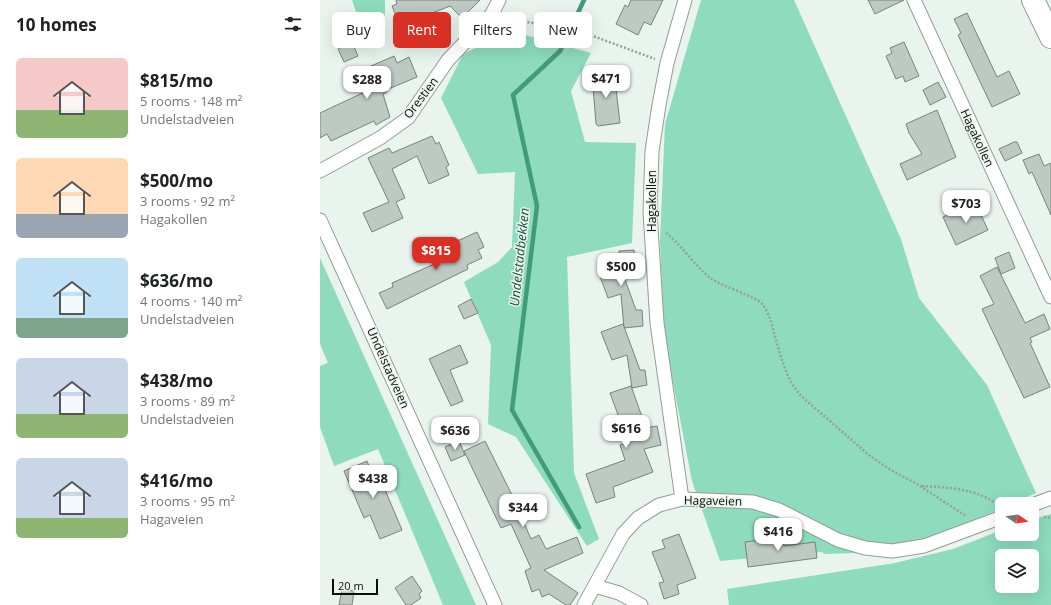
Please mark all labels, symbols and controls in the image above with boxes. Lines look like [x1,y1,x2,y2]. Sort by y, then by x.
chip: Buy [332,12,385,48]
chip: Rent [393,12,451,48]
chip: Filters [459,12,526,48]
chip: New [534,12,592,48]
text: 10 homes [16,13,97,36]
icon: filters [282,13,304,35]
pin: $471 [582,65,630,99]
pin: $288 [343,66,391,100]
text: $815/mo [140,69,213,92]
text: $471 [591,69,621,87]
text: $288 [352,70,382,88]
street label: Orestien [399,73,442,122]
icon: home [48,74,96,122]
text: 5 rooms · 148 m² [140,92,242,110]
street label: Hagakollen [957,106,998,170]
text: Undelstadveien [140,110,234,128]
text: $500/mo [140,169,213,192]
street label: Hagakollen [643,170,660,232]
icon: home [48,174,96,222]
pin: $703 [942,190,990,224]
text: 3 rooms · 92 m² [140,192,235,210]
text: $703 [951,194,981,212]
water label: Undelstadbekken [505,207,533,307]
text: Hagakollen [140,210,208,228]
pin: $815 [412,237,460,271]
text: $815 [421,241,451,259]
pin: $500 [597,253,645,287]
text: $500 [606,257,636,275]
text: $636/mo [140,269,213,292]
icon: home [48,274,96,322]
text: 4 rooms · 140 m² [140,292,242,310]
text: Undelstadveien [140,310,234,328]
street label: Undelstadveien [363,325,414,411]
text: $438/mo [140,369,213,392]
icon: home [48,374,96,422]
text: 3 rooms · 89 m² [140,392,235,410]
text: Undelstadveien [140,410,234,428]
pin: $616 [602,415,650,449]
pin: $636 [431,417,479,451]
text: $616 [611,419,641,437]
text: $636 [440,421,470,439]
pin: $438 [349,465,397,499]
text: $416/mo [140,469,213,492]
text: $438 [358,469,388,487]
icon: home [48,474,96,522]
street label: Hagaveien [684,491,742,510]
text: 3 rooms · 95 m² [140,492,235,510]
pin: $344 [499,494,547,528]
north arrow [995,497,1039,541]
map controls [995,497,1039,593]
text: $344 [508,498,538,516]
text: Hagaveien [140,510,203,528]
pin: $416 [754,518,802,552]
text: $416 [763,522,793,540]
button: layers [995,549,1039,593]
scale bar [332,577,378,596]
text: 20 m [338,578,364,593]

